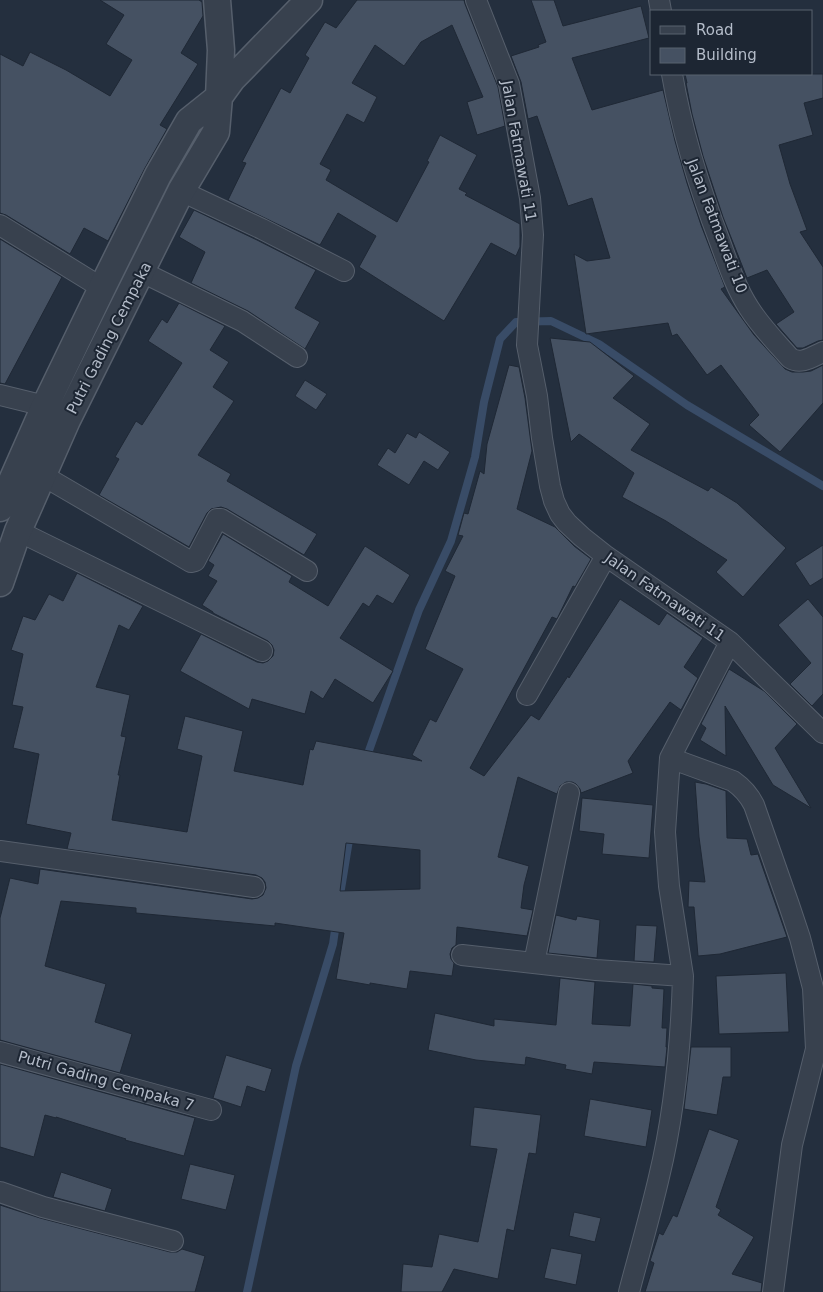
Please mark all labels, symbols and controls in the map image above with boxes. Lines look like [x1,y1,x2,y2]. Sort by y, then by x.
legend [650,10,813,75]
text: Road [696,21,734,39]
text: Building [696,46,757,64]
street label: Jalan Fatmawati 11 [498,78,540,223]
street label: Jalan Fatmawati 10 [683,155,751,296]
street label: Putri Gading Cempaka [63,259,155,417]
street label: Jalan Fatmawati 11 [601,548,729,645]
street label: Putri Gading Cempaka 7 [16,1047,196,1115]

